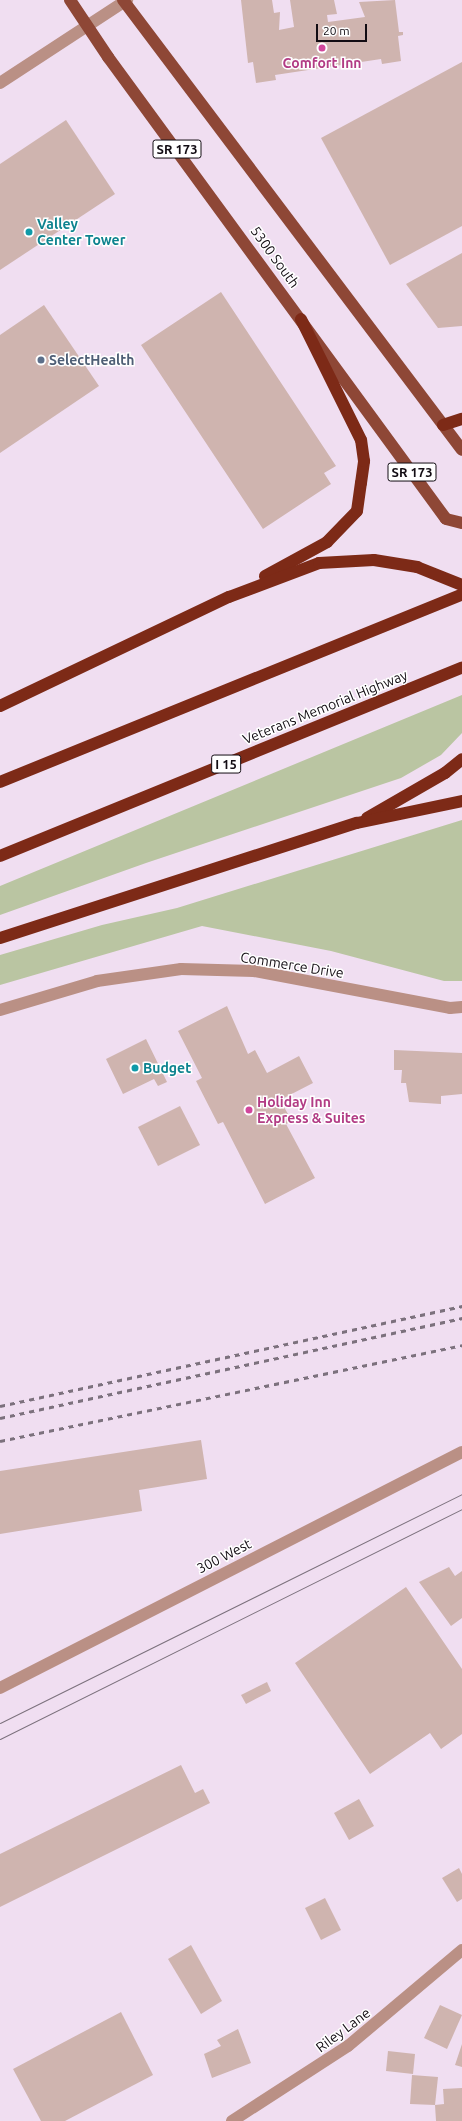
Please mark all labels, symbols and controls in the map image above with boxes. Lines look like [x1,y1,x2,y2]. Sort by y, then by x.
scale bar [318,16,369,42]
text: 20 m [323,24,350,37]
marker: Comfort Inn [317,43,327,53]
place label: Comfort Inn [282,55,362,71]
road number: SR 173 [152,138,202,160]
place label: Valley Center Tower [37,216,125,248]
street label: 5300 South [247,223,303,291]
marker: Valley Center Tower [24,227,34,237]
place label: SelectHealth [49,352,135,368]
marker: SelectHealth [36,355,46,365]
road number: SR 173 [387,461,437,483]
street label: Veterans Memorial Highway [240,666,410,748]
road number: I 15 [211,753,241,775]
street label: Commerce Drive [239,949,345,981]
place label: Budget [143,1060,191,1076]
marker: Budget [130,1063,140,1073]
place label: Holiday Inn Express & Suites [257,1094,365,1126]
marker: Holiday Inn Express & Suites [244,1105,254,1115]
street label: 300 West [194,1535,254,1577]
street label: Riley Lane [313,2004,373,2056]

